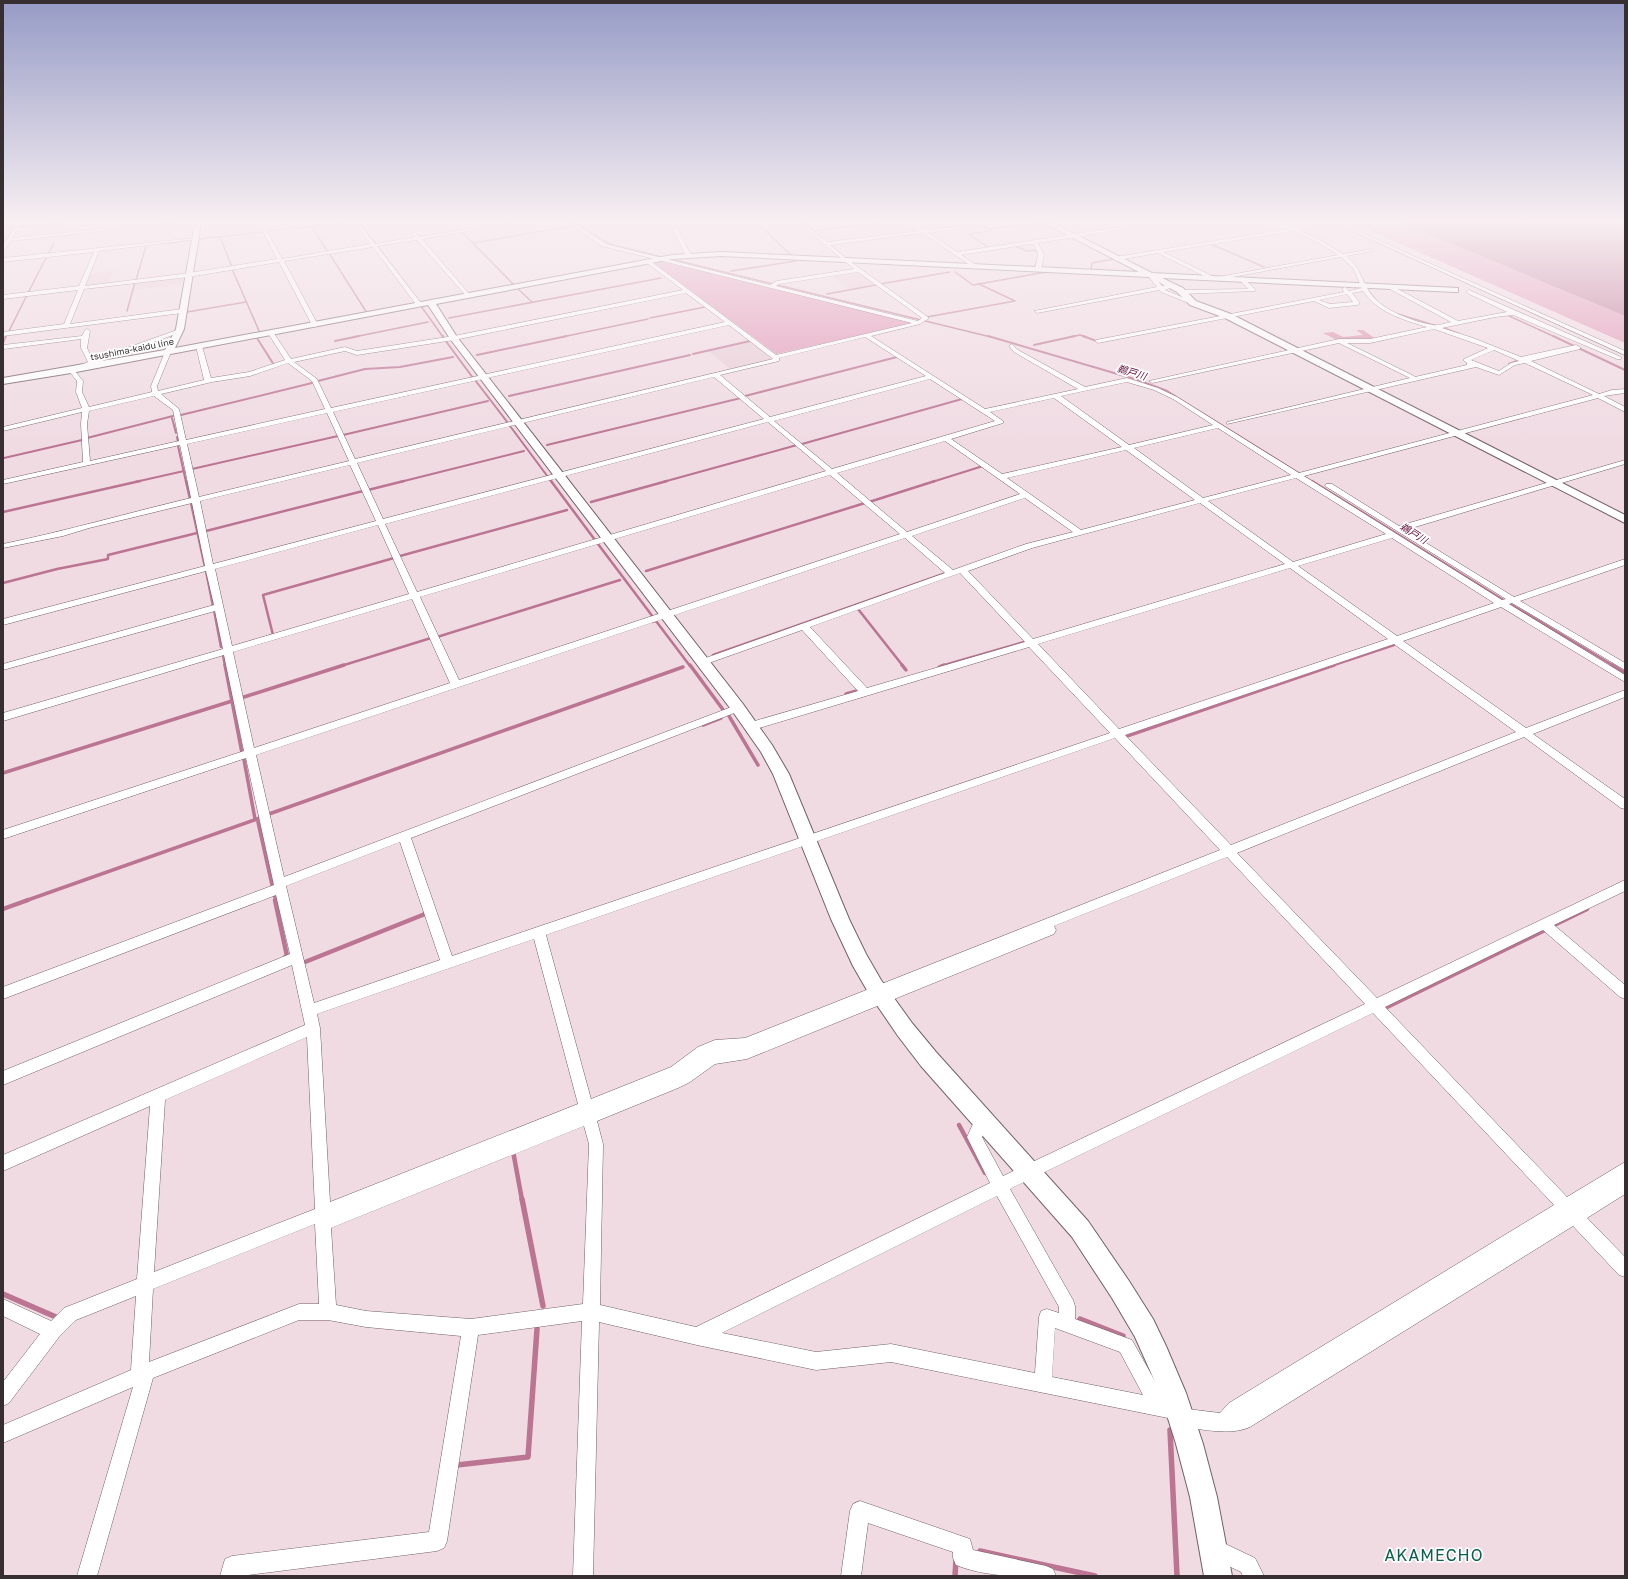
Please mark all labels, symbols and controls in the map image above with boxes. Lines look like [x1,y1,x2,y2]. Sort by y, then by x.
street label: tsushima-kaidu line [89,336,175,362]
water label: 鵜戸川 [1116,362,1149,382]
water label: 鵜戸川 [1398,520,1431,547]
district label: AKAMECHO [1384,1545,1484,1565]

